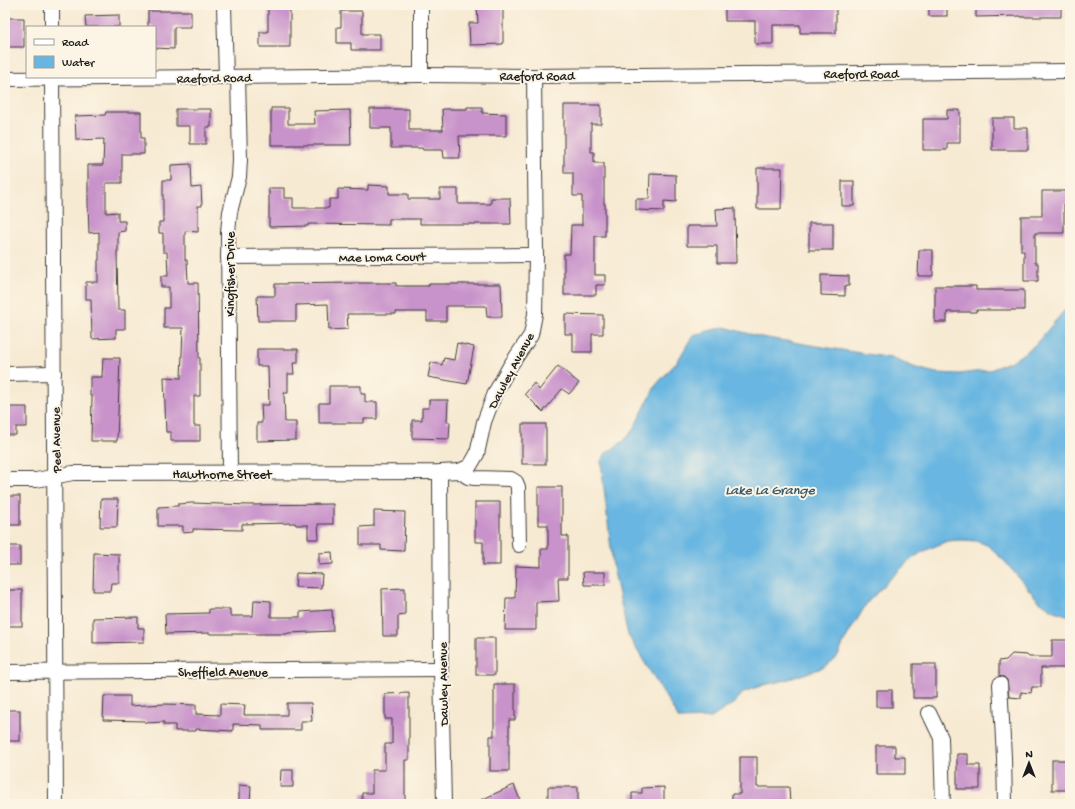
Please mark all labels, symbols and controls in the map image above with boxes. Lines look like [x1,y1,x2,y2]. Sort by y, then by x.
legend [26,26,156,78]
text: Road [62,37,89,51]
text: Water [62,57,96,71]
street label: Raeford Road [823,68,900,83]
street label: Raeford Road [499,70,576,85]
street label: Raeford Road [176,71,253,88]
street label: Kingfisher Drive [224,231,239,316]
street label: Mae Loma Court [338,250,427,267]
street label: Dawley Avenue [485,330,539,413]
street label: Peel Avenue [49,407,66,474]
street label: Hawthorne Street [173,468,273,483]
water label: Lake La Grange [725,483,815,500]
street label: Dawley Avenue [436,642,453,727]
street label: Sheffield Avenue [178,666,268,681]
north arrow [1009,743,1049,783]
text: N [1025,749,1033,761]

